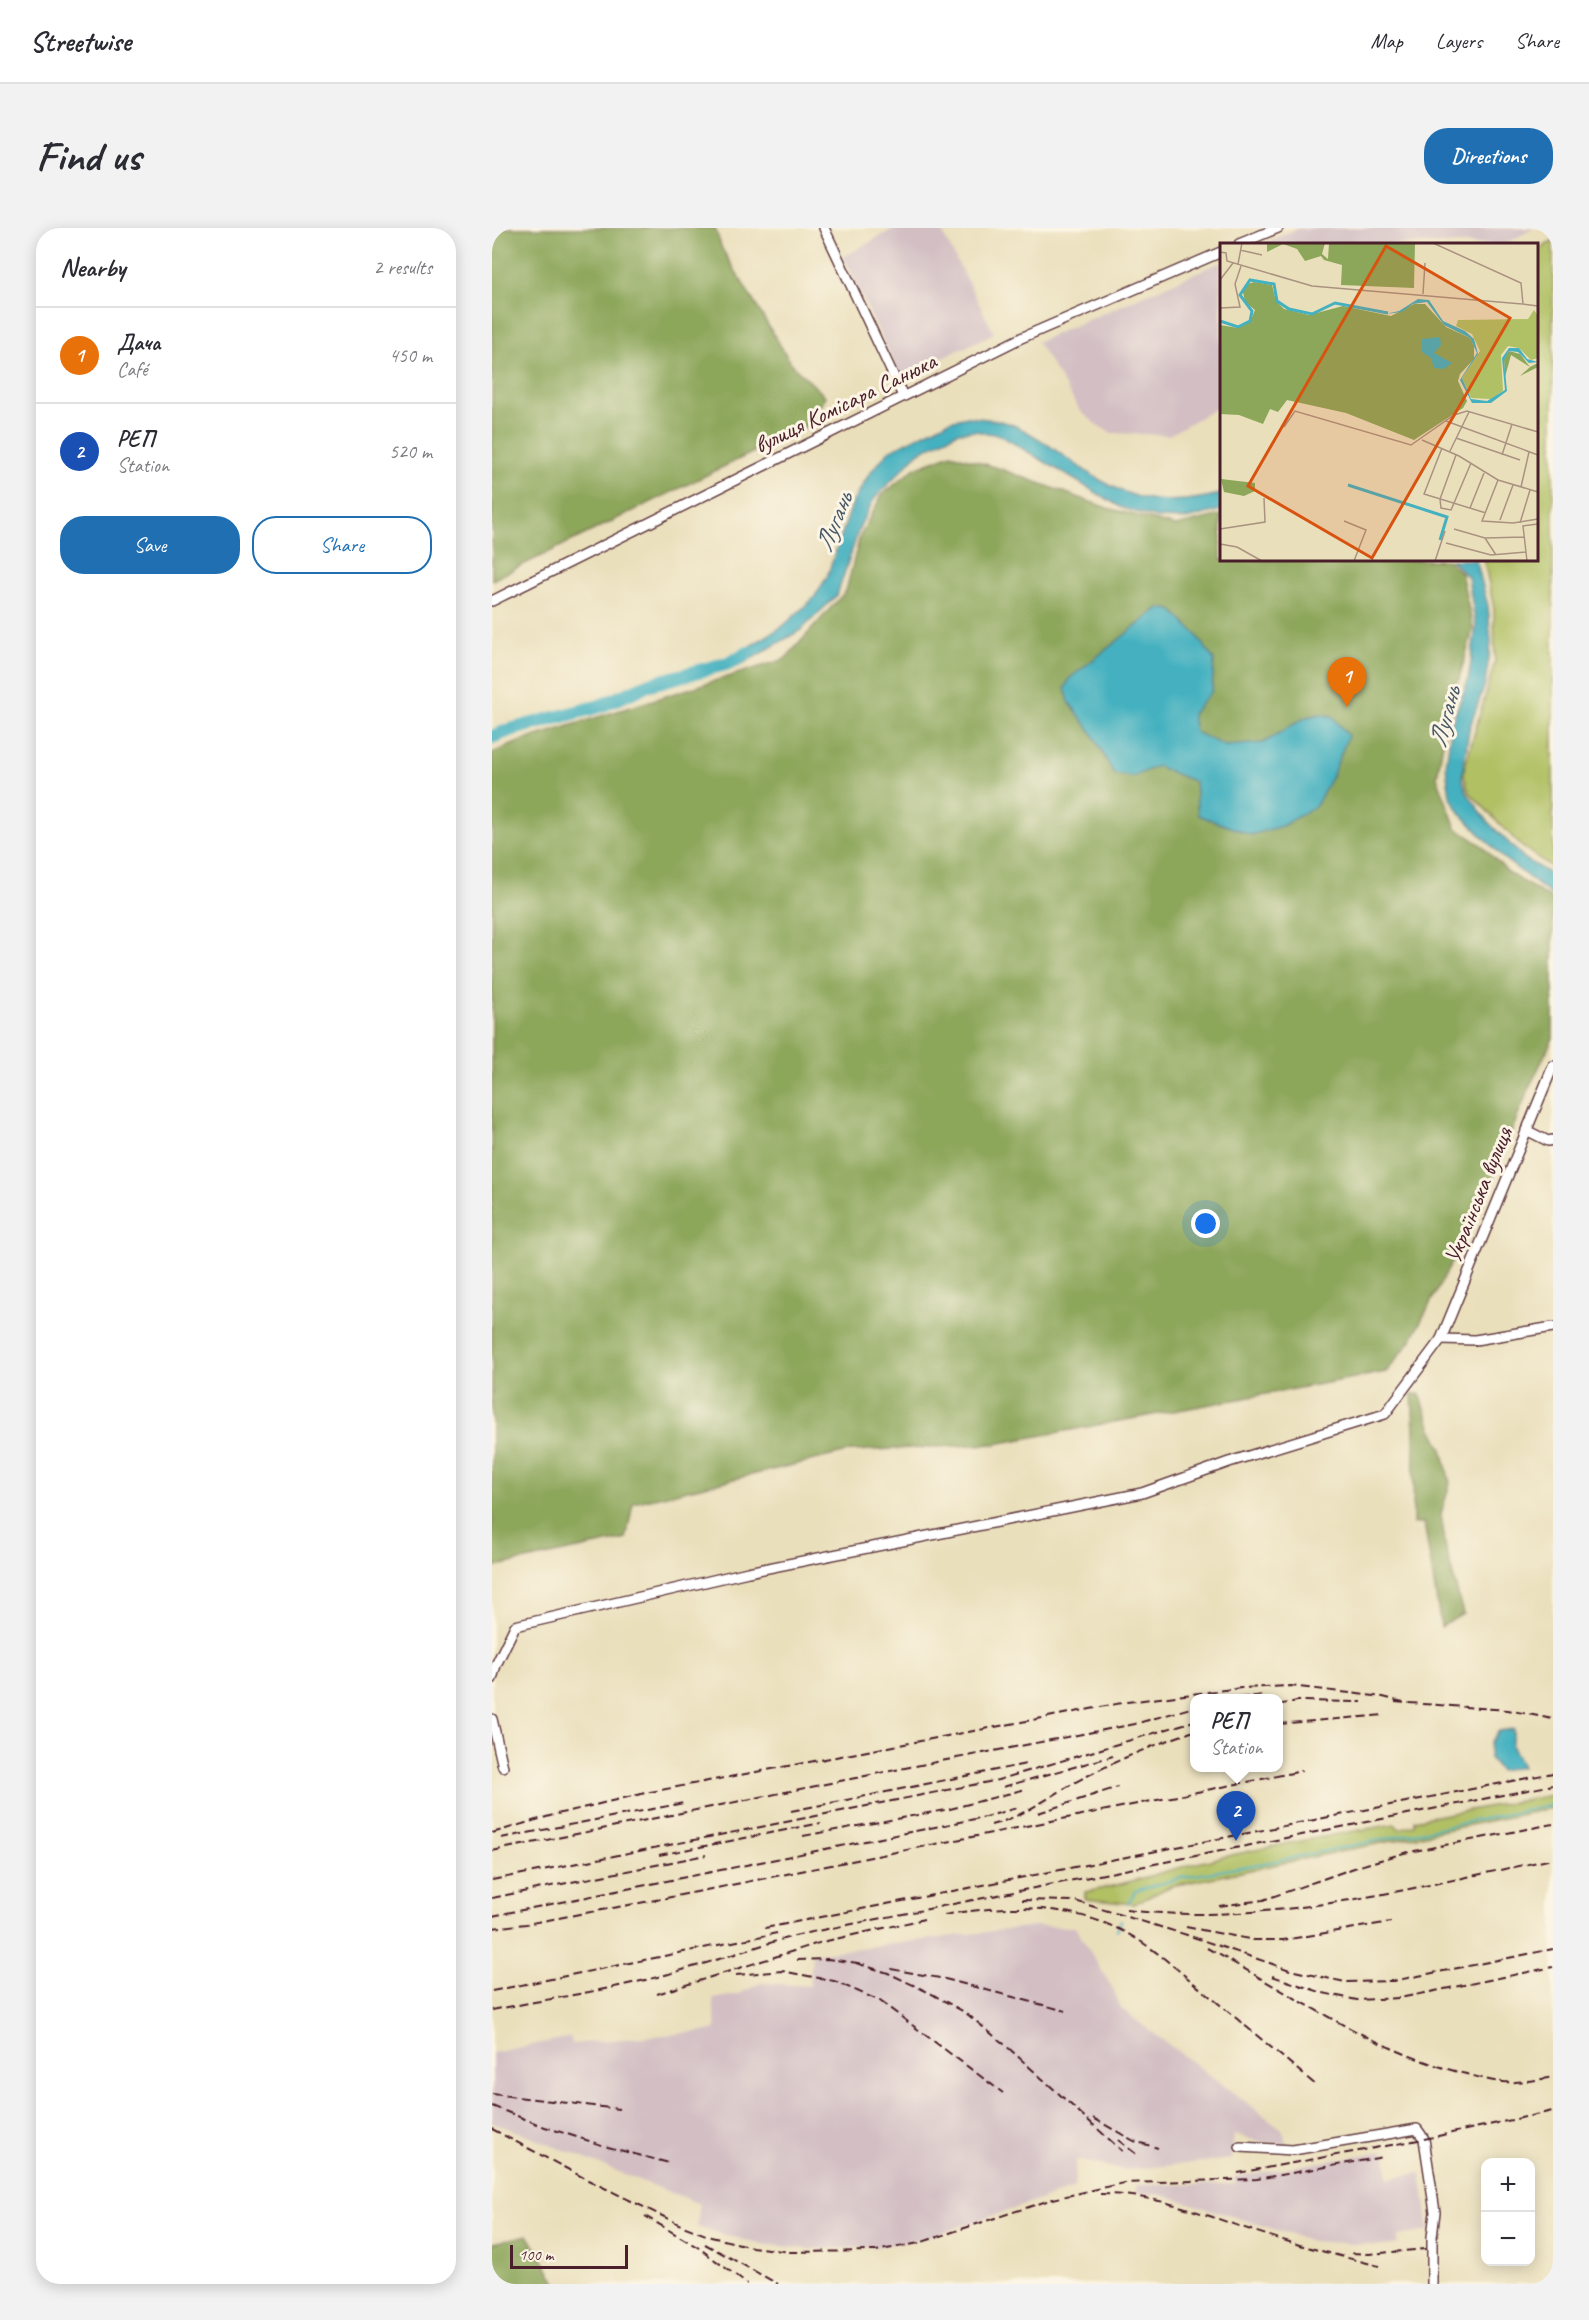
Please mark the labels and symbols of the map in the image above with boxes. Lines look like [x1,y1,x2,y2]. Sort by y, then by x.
inset map [1220,243,1538,561]
street label: вулиця Комісара Санюка [749,345,942,460]
water label: Лугань [807,485,861,557]
pin: 1 [1328,658,1366,707]
water label: Лугань [1421,681,1469,751]
street label: Українська вулиця [1437,1121,1519,1268]
your location [1191,1209,1220,1238]
pin: 2 [1216,1792,1256,1841]
scale bar [510,2242,628,2270]

